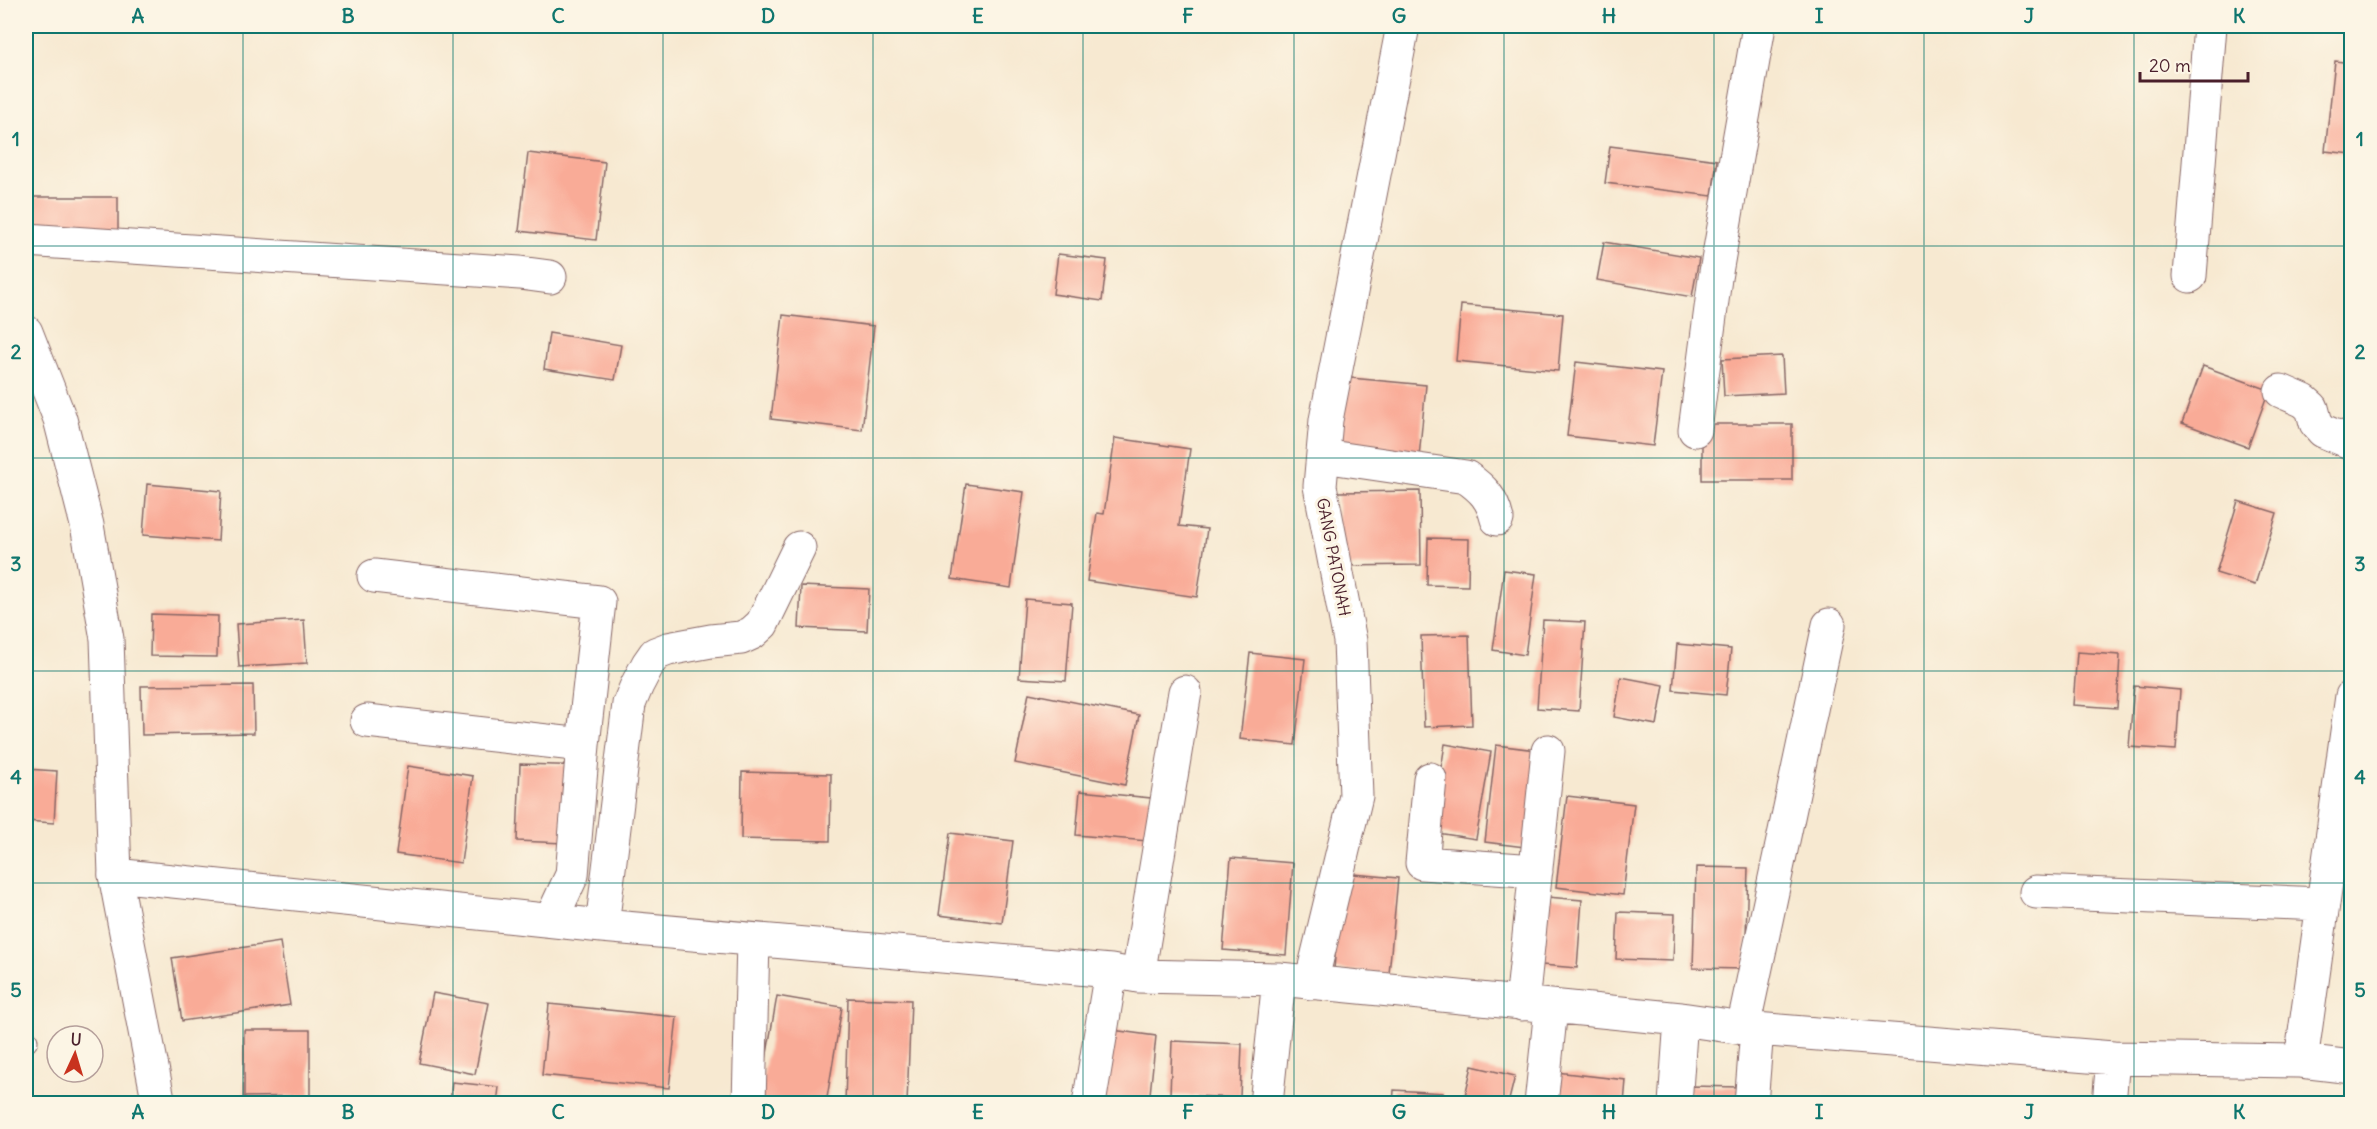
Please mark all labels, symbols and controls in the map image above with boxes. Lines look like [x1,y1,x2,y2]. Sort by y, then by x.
text: A [132,3,145,28]
text: B [341,3,355,28]
text: C [551,3,565,28]
text: D [761,3,775,28]
text: E [972,3,984,28]
text: F [1182,3,1194,28]
text: G [1392,3,1406,28]
text: H [1602,3,1616,28]
text: I [1815,3,1824,28]
text: J [2024,3,2035,28]
text: K [2233,3,2246,28]
scale bar [2140,45,2248,83]
text: 20 m [2149,54,2191,77]
text: 1 [12,126,20,151]
text: 1 [2356,126,2364,151]
text: 2 [11,339,22,364]
text: 2 [2355,339,2366,364]
street label: GANG PATONAH [1313,496,1355,618]
text: 3 [10,551,22,576]
text: 3 [2354,551,2366,576]
text: 4 [10,764,22,789]
text: 4 [2354,764,2366,789]
text: 5 [10,977,22,1002]
text: 5 [2354,977,2366,1002]
north arrow [45,1024,105,1084]
text: U [70,1029,82,1049]
text: A [132,1099,145,1124]
text: B [341,1099,355,1124]
text: C [551,1099,565,1124]
text: D [761,1099,775,1124]
text: E [972,1099,984,1124]
text: F [1182,1099,1194,1124]
text: G [1392,1099,1406,1124]
text: H [1602,1099,1616,1124]
text: I [1815,1099,1824,1124]
text: J [2024,1099,2035,1124]
text: K [2233,1099,2246,1124]

